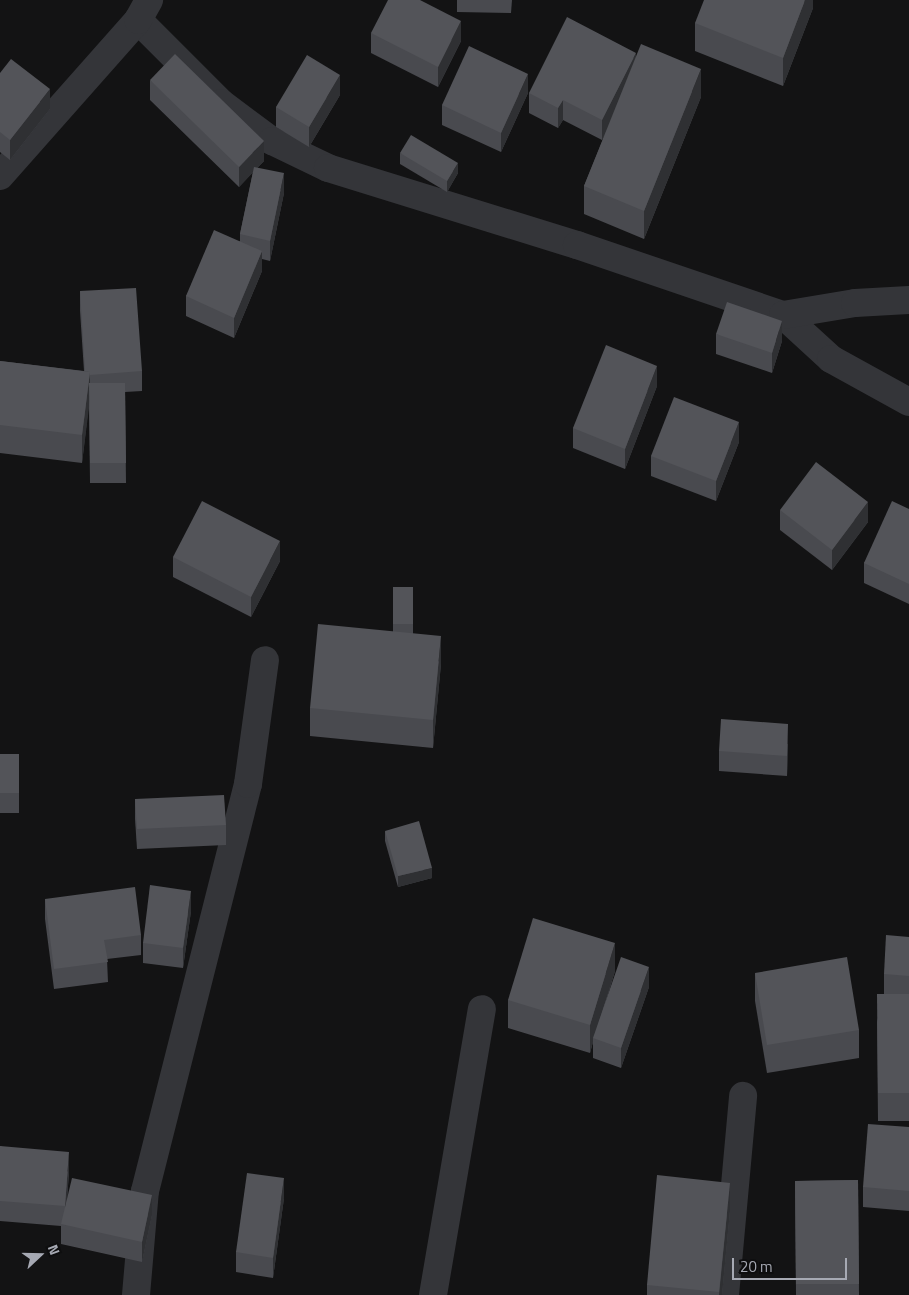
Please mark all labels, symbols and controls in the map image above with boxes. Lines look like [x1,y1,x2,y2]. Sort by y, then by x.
north arrow [15,1230,65,1280]
text: N [43,1241,66,1258]
scale bar [734,1248,849,1280]
text: 20 m [740,1255,773,1278]

